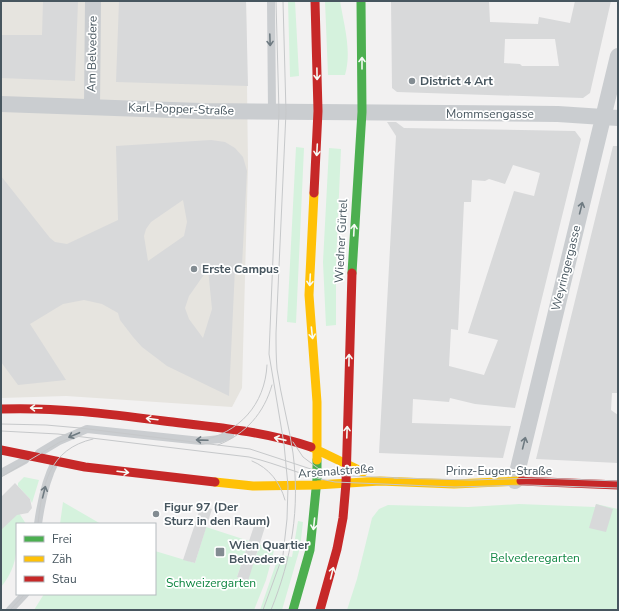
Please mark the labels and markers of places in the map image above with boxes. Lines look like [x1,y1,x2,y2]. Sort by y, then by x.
place label: District 4 Art [420,73,493,89]
marker: District 4 Art [407,76,417,86]
place label: Erste Campus [202,261,279,277]
marker: Erste Campus [189,264,199,274]
place label: Figur 97 (Der Sturz in den Raum) [164,499,271,529]
marker: Figur 97 (Der Sturz in den Raum) [151,509,161,519]
place label: Wien Quartier Belvedere [229,537,309,567]
marker: Wien Quartier Belvedere [214,546,226,558]

